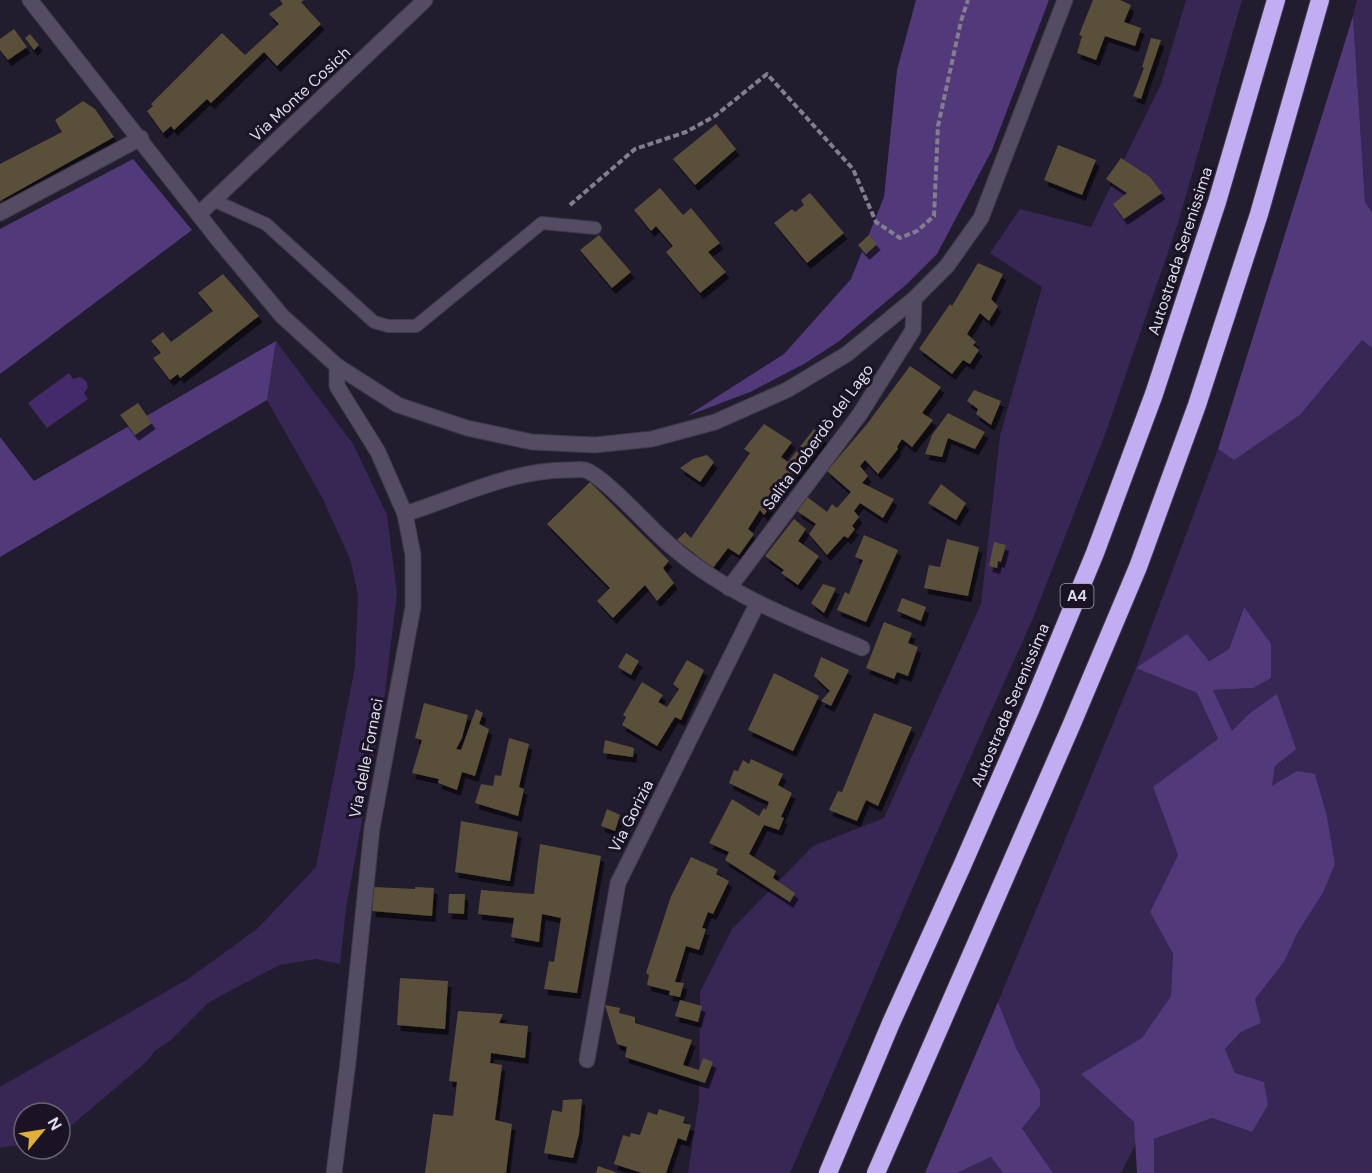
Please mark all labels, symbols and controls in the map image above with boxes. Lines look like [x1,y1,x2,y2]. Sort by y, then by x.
street label: Via Monte Cosich [245,42,355,146]
street label: Autostrada Serenissima [1143,164,1217,338]
street label: Salita Doberdò del Lago [758,360,878,514]
road number: A4 [1060,584,1094,608]
street label: Autostrada Serenissima [966,620,1054,790]
street label: Via delle Fornaci [344,696,388,820]
street label: Via Gorizia [604,776,658,856]
north arrow [12,1101,72,1161]
text: N [43,1113,67,1134]

